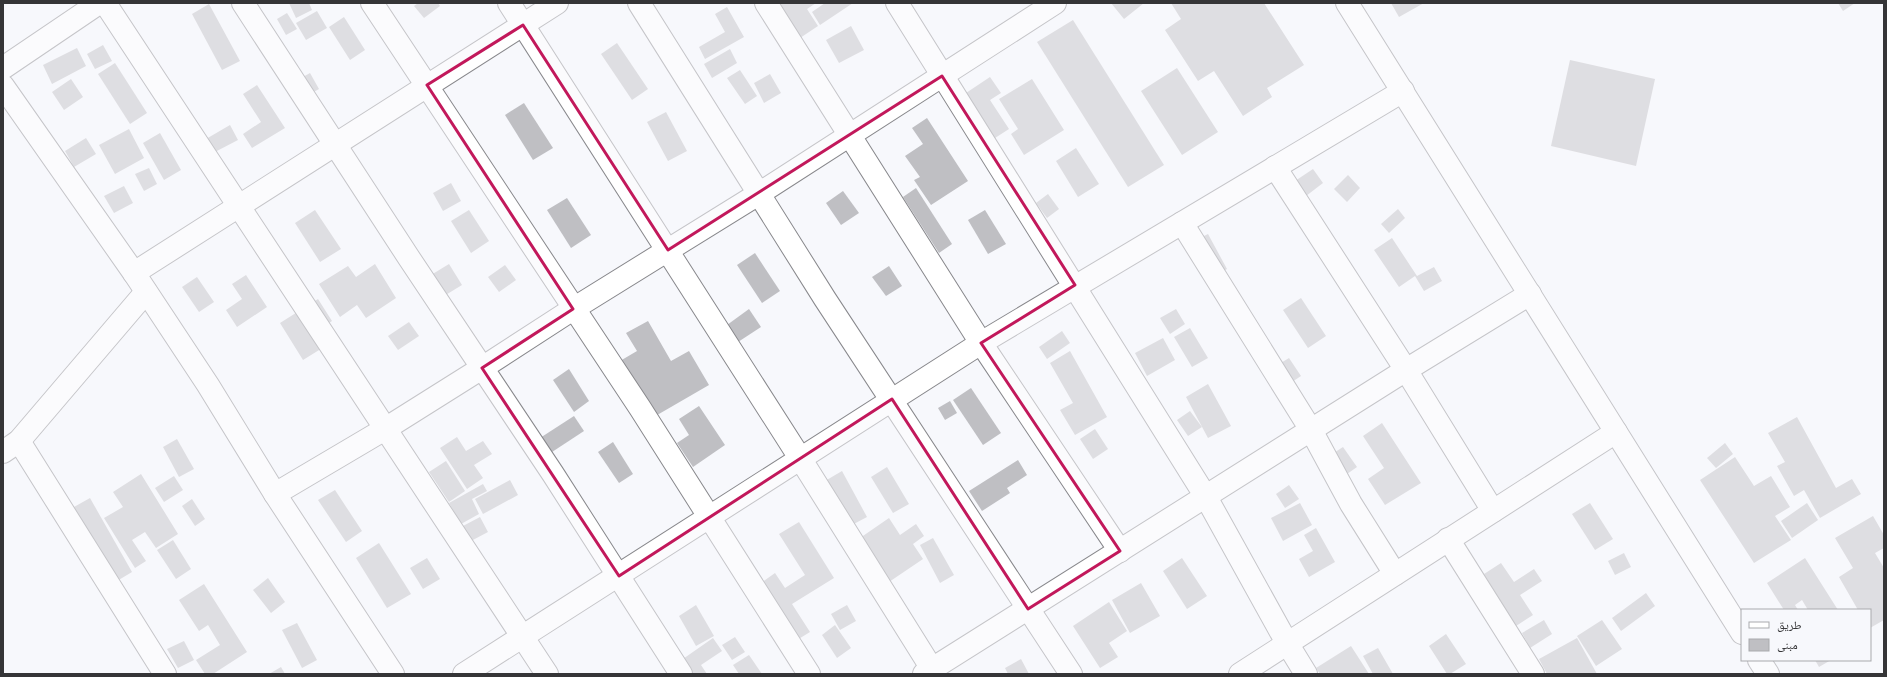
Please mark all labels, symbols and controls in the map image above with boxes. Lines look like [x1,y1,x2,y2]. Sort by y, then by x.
legend [1741,609,1871,661]
text: طريق [1777,619,1802,632]
text: مبنى [1777,639,1798,652]

